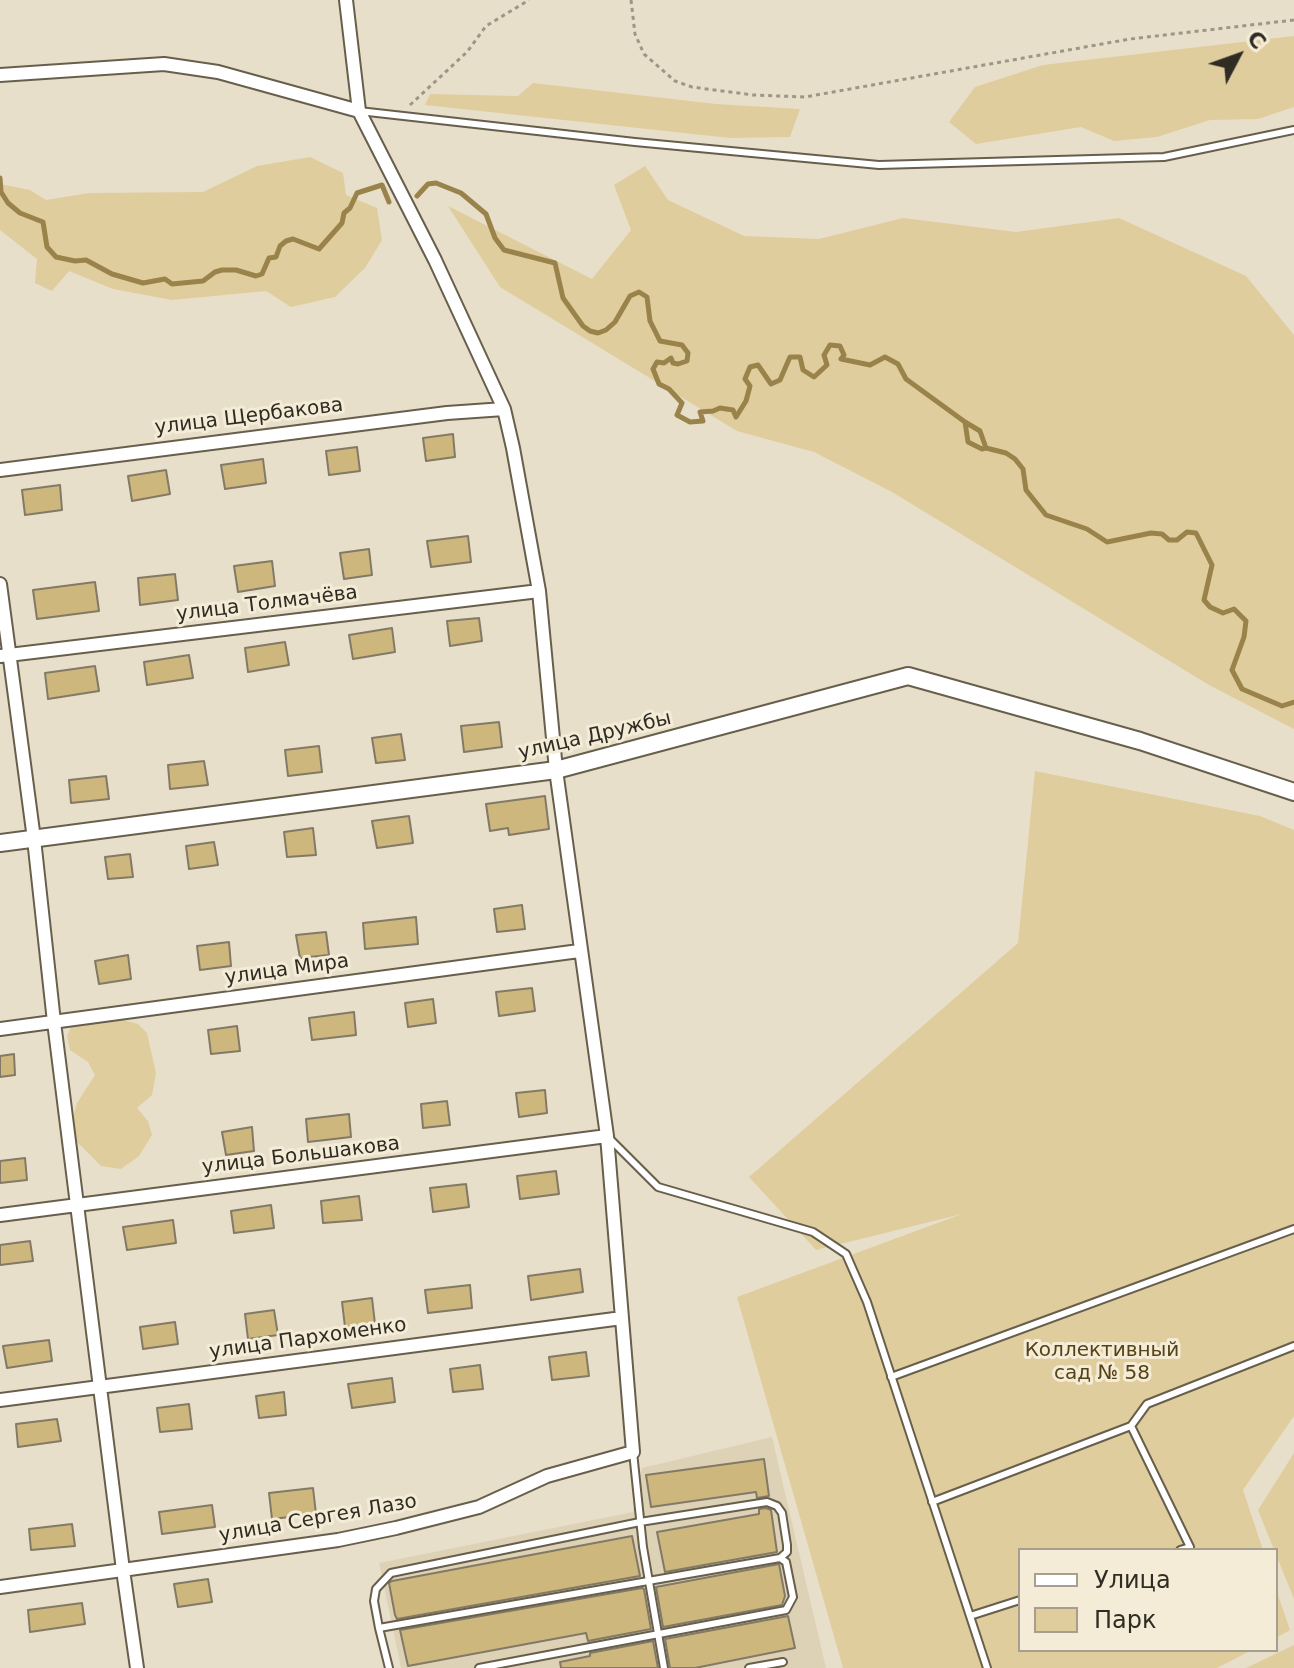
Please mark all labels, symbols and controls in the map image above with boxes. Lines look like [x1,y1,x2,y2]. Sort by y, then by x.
north arrow [1198,16,1278,96]
text: С [1242,26,1271,54]
street label: улица Щербакова [153,394,345,440]
street label: улица Толмачёва [175,581,359,627]
street label: улица Дружбы [516,707,674,765]
street label: улица Мира [223,949,351,991]
street label: улица Большакова [201,1132,401,1180]
street label: улица Пархоменко [208,1313,408,1365]
park label: Коллективный сад № 58 [1025,1339,1179,1386]
street label: улица Сергея Лазо [217,1490,419,1548]
legend [1018,1548,1278,1652]
text: Улица [1094,1566,1171,1594]
text: Парк [1094,1606,1156,1634]

